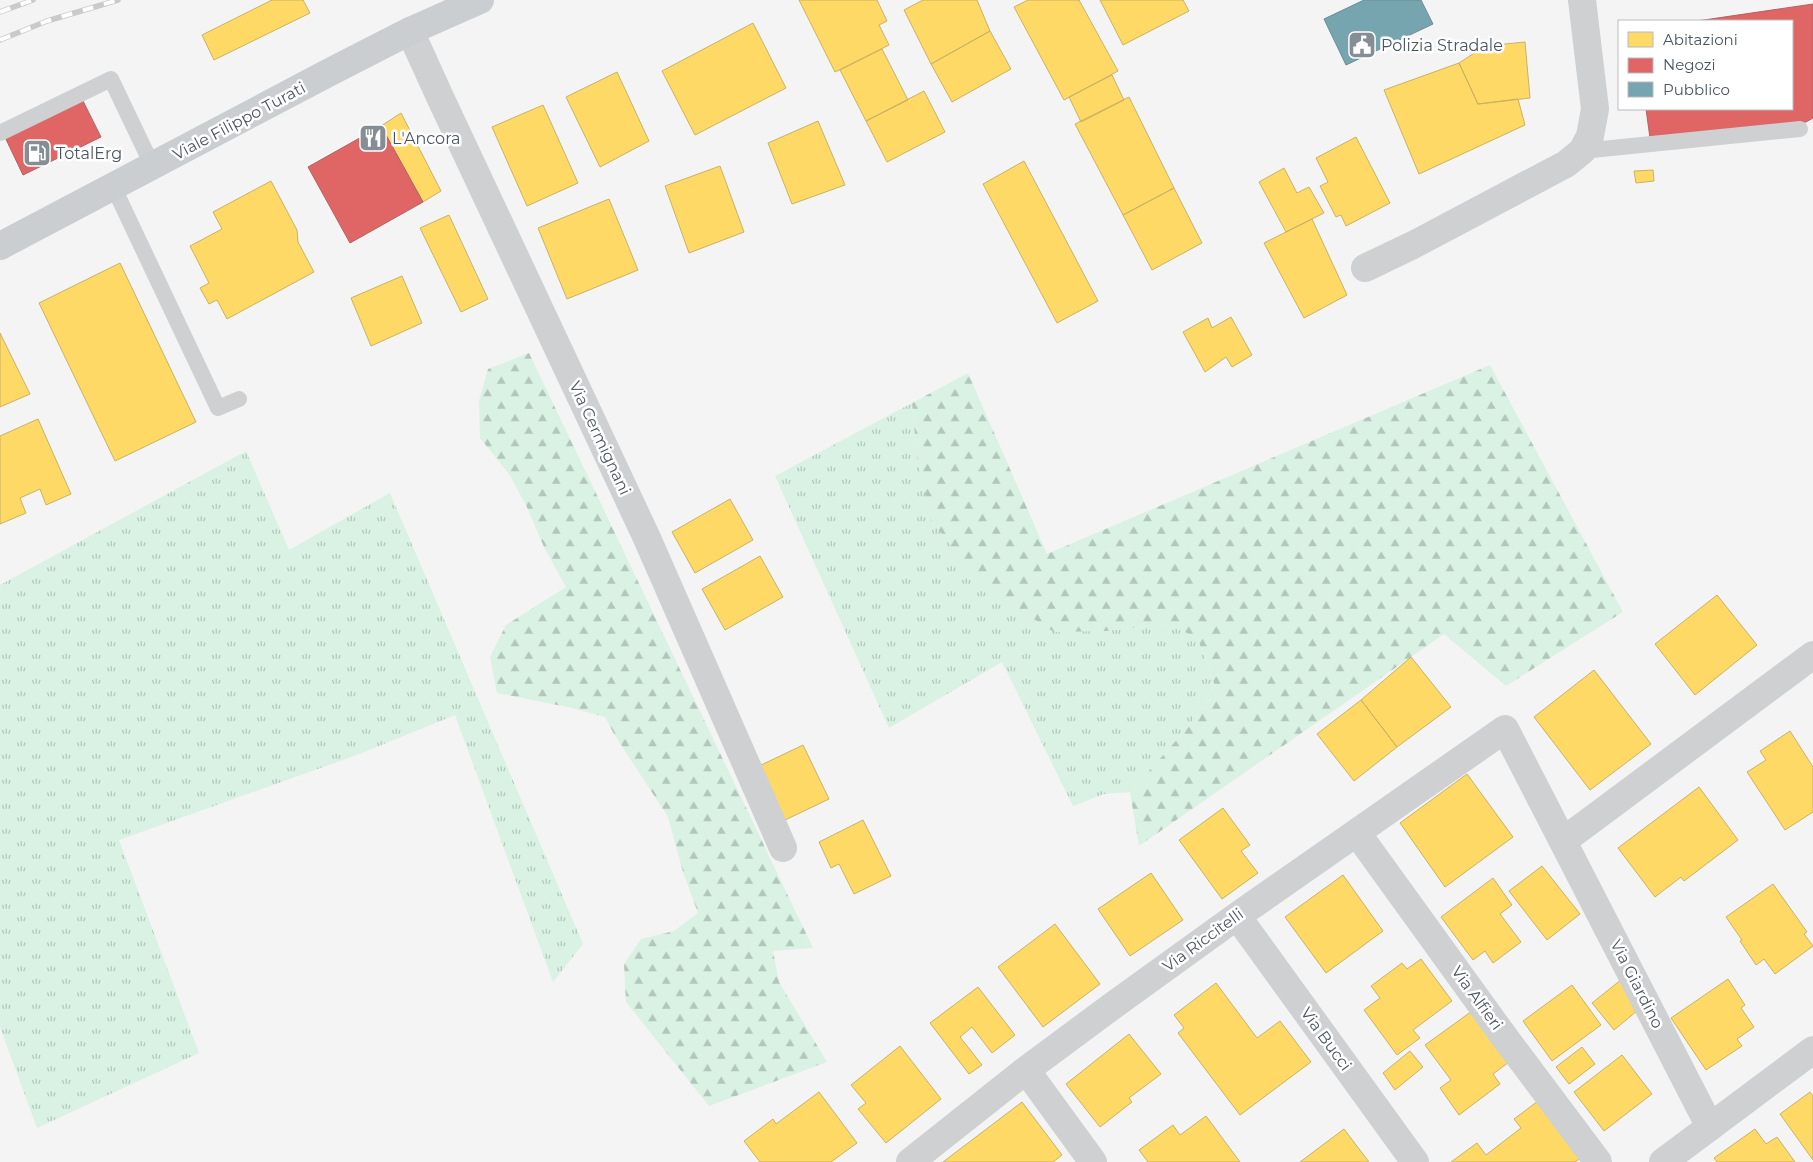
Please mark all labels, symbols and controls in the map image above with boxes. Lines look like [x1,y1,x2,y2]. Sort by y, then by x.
legend [1618,20,1793,110]
public building icon: Polizia Stradale [1347,30,1377,60]
text: Abitazioni [1663,30,1738,49]
place label: Polizia Stradale [1381,36,1503,55]
text: Negozi [1663,55,1716,74]
street label: Viale Filippo Turati [169,78,309,164]
text: Pubblico [1663,80,1730,99]
restaurant icon: L'Ancora [358,123,388,153]
place label: L'Ancora [392,129,460,148]
fuel station icon: TotalErg [22,138,52,168]
place label: TotalErg [56,144,122,163]
street label: Via Cermignani [565,378,635,498]
street label: Via Riccitelli [1159,904,1247,976]
street label: Via Giardino [1606,936,1668,1032]
street label: Via Alfieri [1447,962,1507,1034]
street label: Via Bucci [1297,1004,1355,1074]

